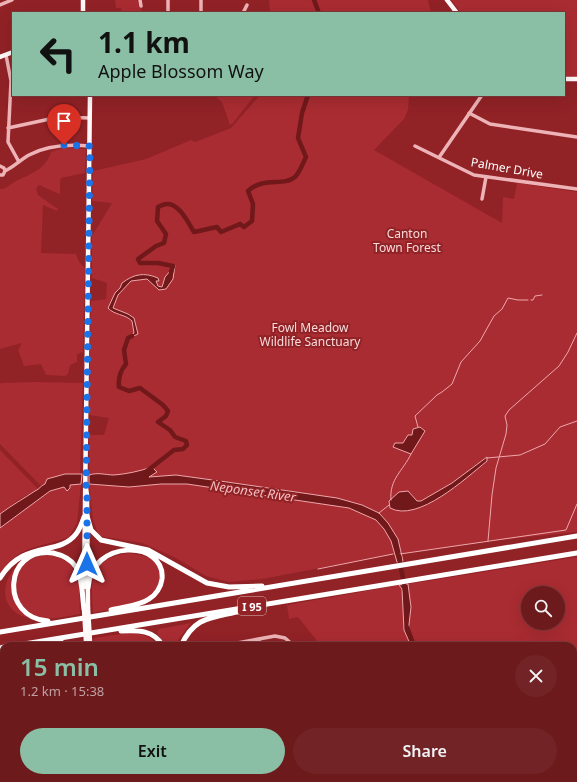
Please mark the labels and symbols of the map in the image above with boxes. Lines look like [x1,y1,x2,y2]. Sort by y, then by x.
pin [47,104,81,145]
street label: Palmer Drive [470,153,545,183]
park label: Canton Town Forest [373,225,442,256]
park label: Fowl Meadow Wildlife Sanctuary [260,319,361,350]
water label: Neponset River [209,476,298,506]
position arrow [66,543,108,585]
road number: I 95 [238,597,266,615]

